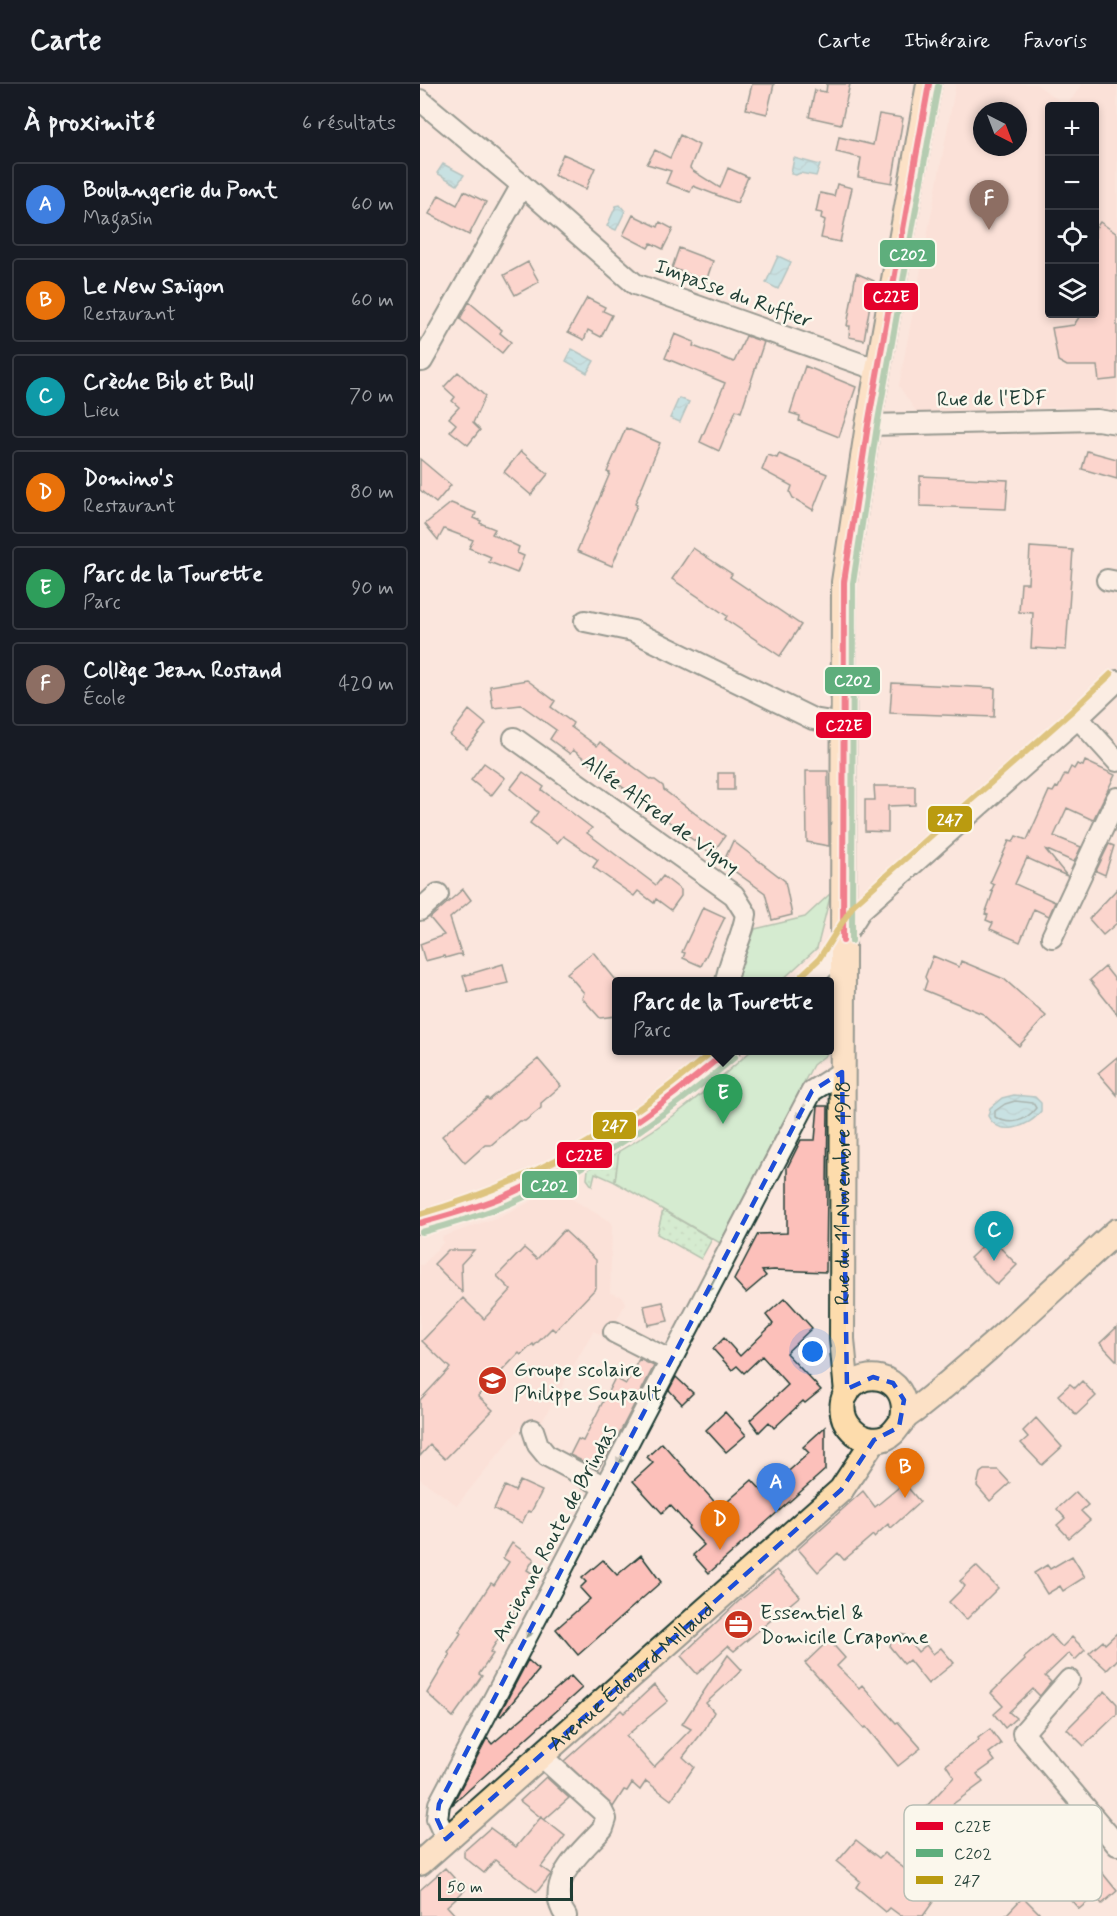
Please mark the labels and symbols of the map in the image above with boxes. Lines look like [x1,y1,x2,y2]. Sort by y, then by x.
north arrow [973,102,1027,156]
pin: F [970,180,1008,230]
line badge: C202 [879,239,936,268]
text: C202 [889,245,927,266]
street label: Impasse du Ruffier [651,252,816,335]
line badge: C22E [863,282,919,311]
text: C22E [872,287,910,308]
street label: Rue de l'EDF [937,384,1048,414]
line badge: C202 [824,666,881,695]
text: C202 [834,671,872,692]
line badge: C22E [815,711,872,739]
text: C22E [825,716,863,737]
street label: Allée Alfred de Vigny [576,748,745,881]
line badge: 247 [927,805,973,833]
text: 247 [937,810,963,831]
pin: E [704,1074,742,1124]
street label: Rue du 11 Novembre 1918 [829,1081,858,1306]
one-way arrow [796,1104,806,1121]
line badge: 247 [592,1111,637,1140]
text: 247 [602,1116,628,1137]
line badge: C22E [556,1141,613,1169]
text: C22E [565,1146,603,1167]
line badge: C202 [521,1170,578,1199]
text: C202 [530,1176,568,1197]
pin: C [974,1212,1014,1261]
one-way arrow [706,1276,716,1293]
your location [798,1337,827,1366]
place label: Groupe scolaire Philippe Soupault [514,1356,662,1408]
school or university icon: Groupe scolaire Philippe Soupault [477,1365,509,1397]
street label: Ancienne Route de Brindas [486,1420,624,1647]
pin: B [886,1448,924,1498]
one-way arrow [616,1449,625,1466]
pin: A [756,1464,796,1513]
pin: D [700,1500,740,1550]
street label: Avenue Édouard Millaud [543,1596,721,1758]
place label: Essentiel & Domicile Craponne [760,1599,929,1651]
office icon: Essentiel & Domicile Craponne [723,1608,755,1640]
one-way arrow [525,1622,535,1639]
legend [904,1805,1102,1901]
text: C22E [954,1817,991,1838]
text: C202 [954,1844,992,1865]
text: 247 [954,1871,981,1892]
scale bar [438,1874,573,1902]

